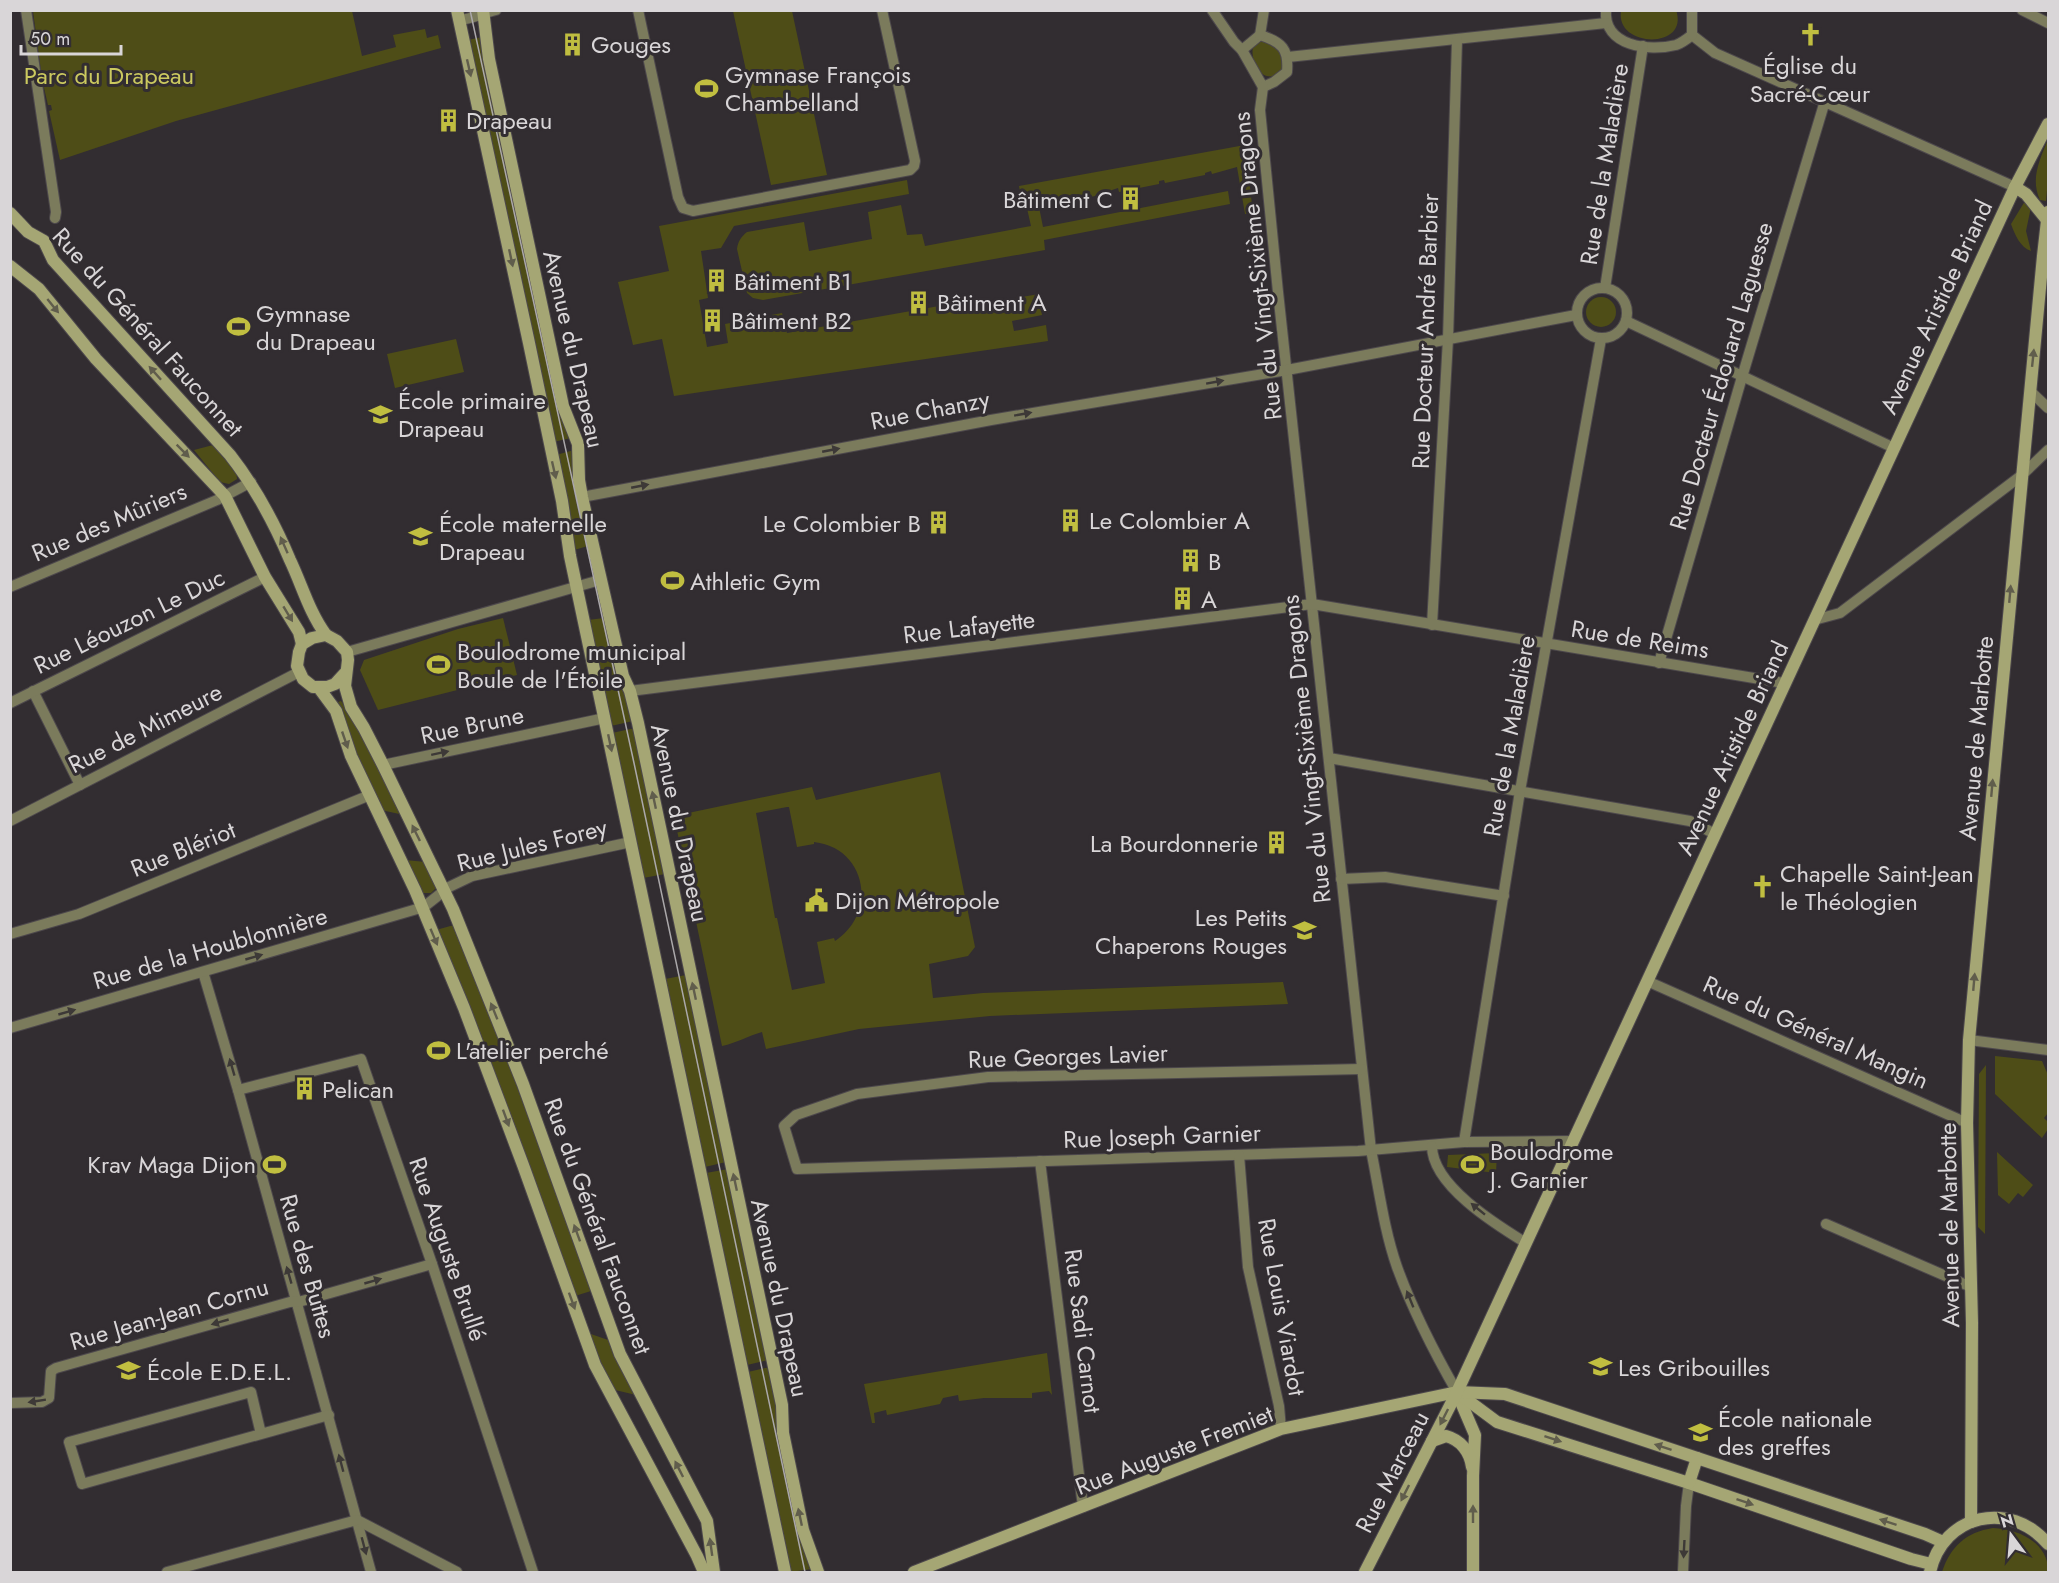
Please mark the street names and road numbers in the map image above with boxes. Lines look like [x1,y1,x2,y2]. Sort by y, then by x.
street label: Rue de la Maladière [1571,61,1637,267]
street label: Rue du Vingt-Sixième Dragons [1223,110,1291,422]
street label: Rue Docteur André Barbier [1403,192,1447,469]
street label: Avenue Aristide Briand [1871,194,2001,420]
street label: Rue Docteur Édouard Laguesse [1660,218,1782,534]
street label: Rue du Général Fauconnet [44,220,252,445]
street label: Avenue du Drapeau [534,247,614,451]
street label: Rue Chanzy [867,381,993,439]
street label: Rue des Mûriers [26,474,192,570]
street label: Rue Léouzon Le Duc [27,560,231,682]
street label: Rue du Vingt-Sixième Dragons [1272,593,1340,905]
street label: Rue Lafayette [901,602,1037,652]
street label: Rue de Reims [1568,611,1712,667]
street label: Rue de la Maladière [1474,633,1544,839]
street label: Avenue de Marbotte [1950,634,2002,842]
street label: Avenue Aristide Briand [1667,635,1797,861]
street label: Rue de Mimeure [62,674,228,782]
street label: Rue Brune [417,697,527,753]
street label: Avenue du Drapeau [642,721,718,925]
street label: Rue Jules Forey [453,809,611,881]
street label: Rue Blériot [125,812,241,886]
street label: Rue de la Houblonnière [89,898,331,998]
street label: Rue du Général Mangin [1698,966,1934,1098]
street label: Rue Georges Lavier [967,1035,1169,1077]
street label: Rue du Général Fauconnet [535,1093,661,1359]
street label: Rue Joseph Garnier [1063,1115,1262,1157]
street label: Avenue de Marbotte [1930,1122,1968,1328]
street label: Rue Auguste Brullé [400,1152,496,1346]
street label: Rue des Buttes [271,1190,345,1342]
street label: Avenue du Drapeau [742,1196,818,1400]
street label: Rue Louis Viardot [1249,1216,1315,1399]
street label: Rue Sadi Carnot [1056,1247,1110,1415]
street label: Rue Jean-Jean Cornu [65,1269,273,1359]
street label: Rue Auguste Fremiet [1070,1396,1278,1504]
street label: Rue Marceau [1346,1405,1438,1539]

